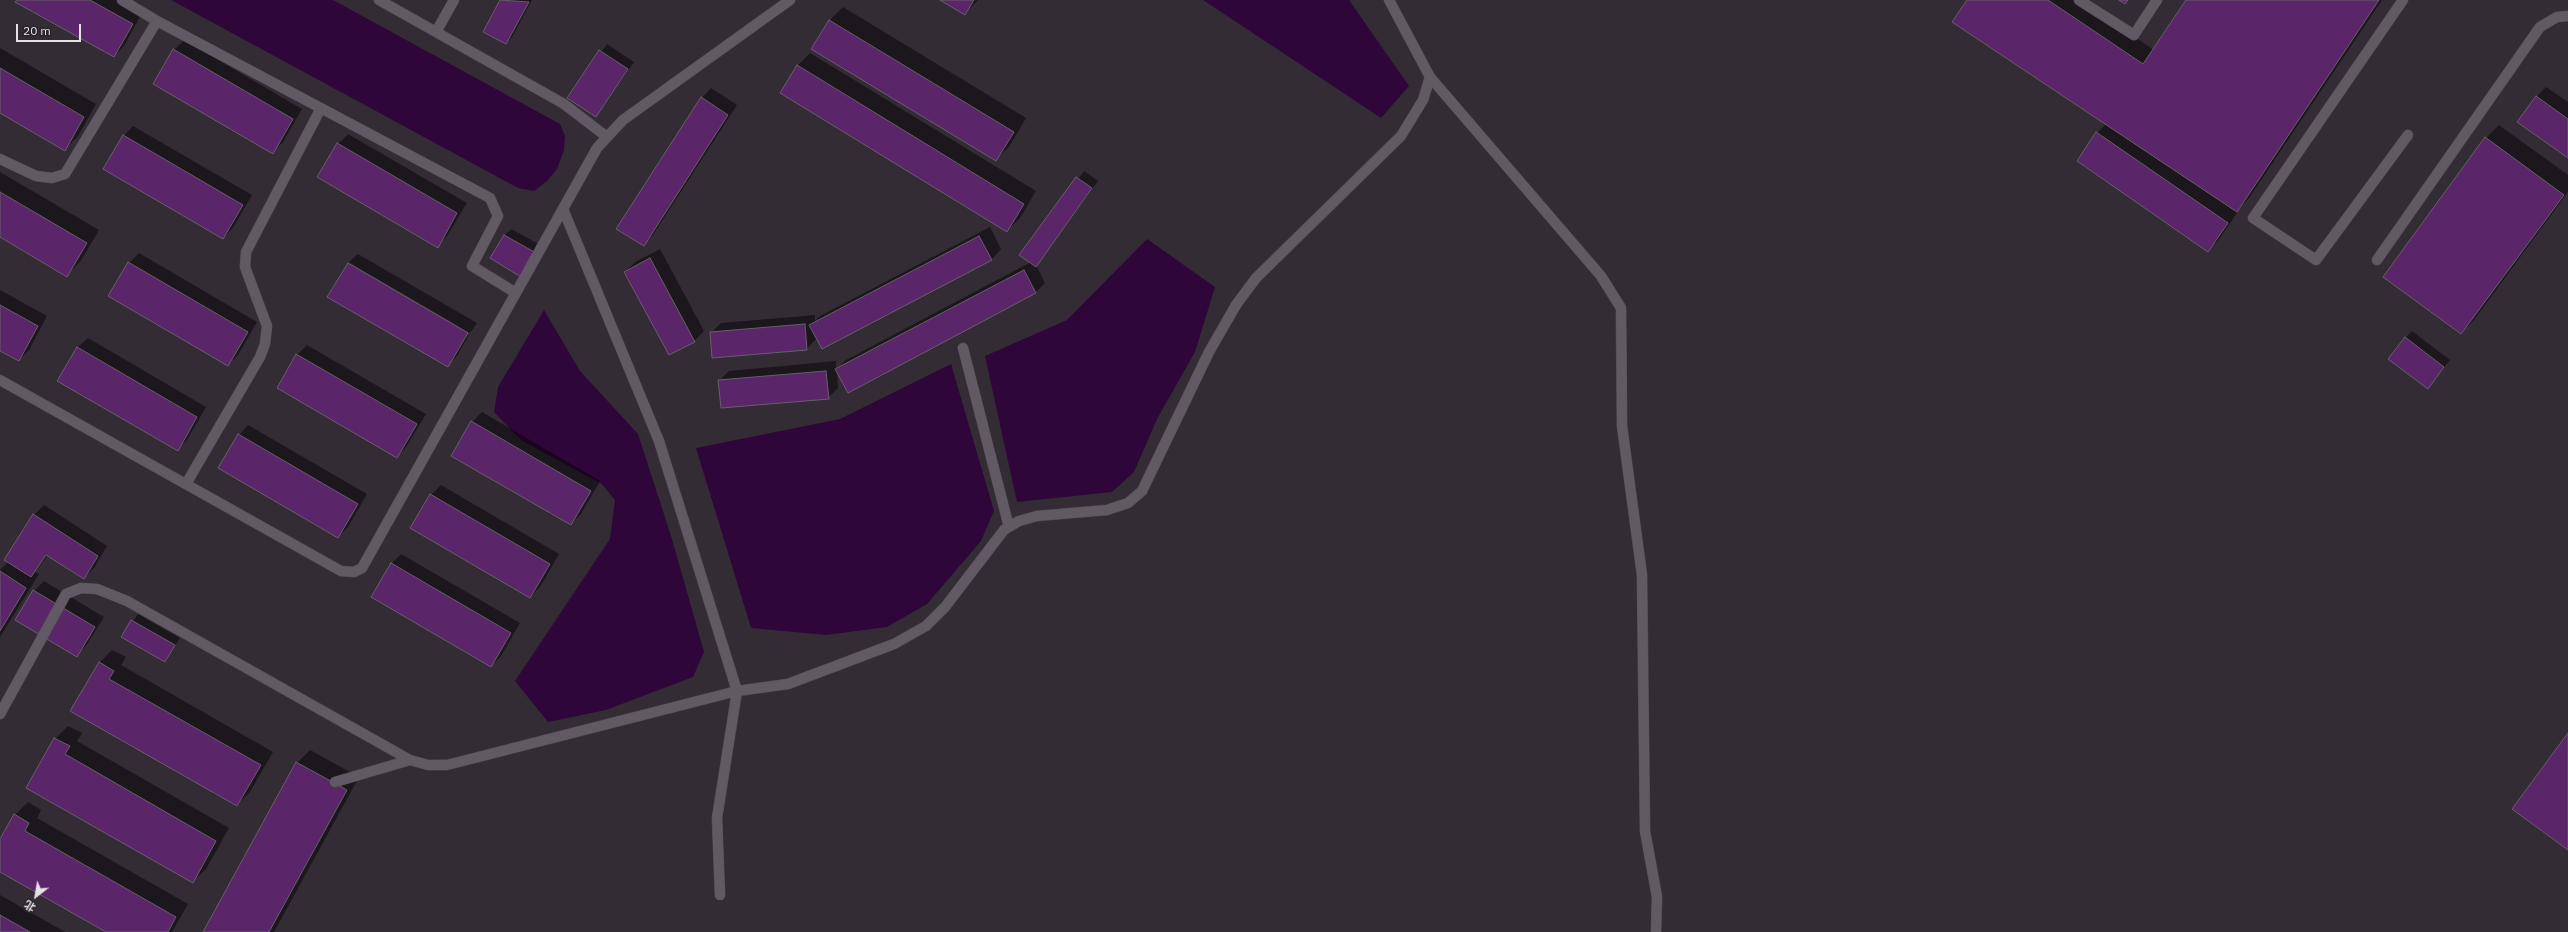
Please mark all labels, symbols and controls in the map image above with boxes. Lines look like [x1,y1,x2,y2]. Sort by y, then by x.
scale bar [18,16,83,42]
text: 20 m [23,23,51,38]
north arrow [16,876,56,916]
text: 北 [21,897,38,915]

